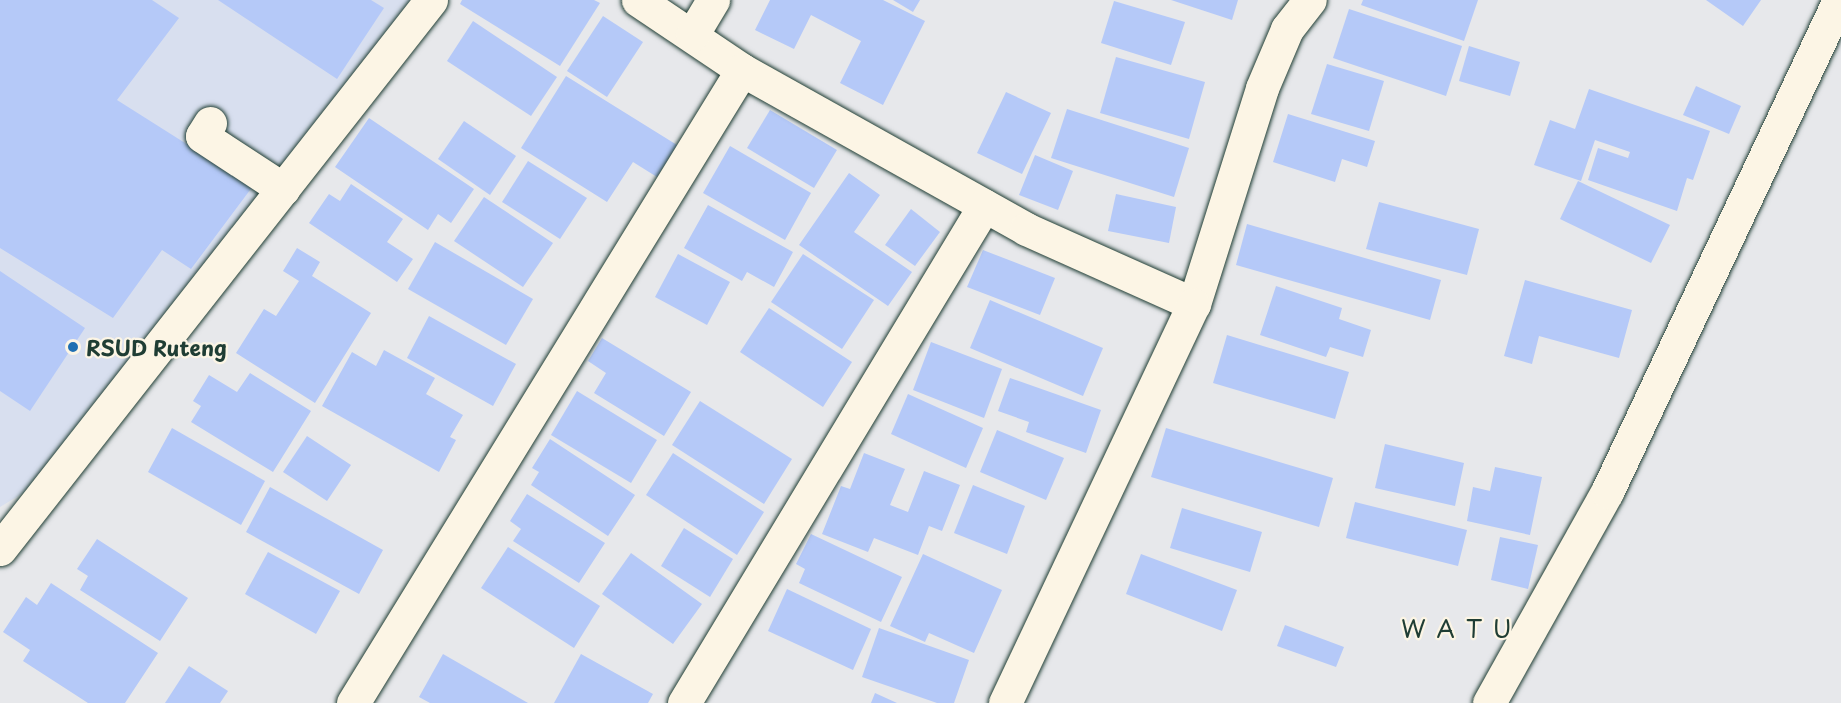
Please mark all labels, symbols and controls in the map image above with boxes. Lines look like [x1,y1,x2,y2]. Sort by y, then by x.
place label: RSUD Ruteng [86,334,227,360]
marker: RSUD Ruteng [64,338,82,356]
district label: W A T U [1401,615,1513,643]

